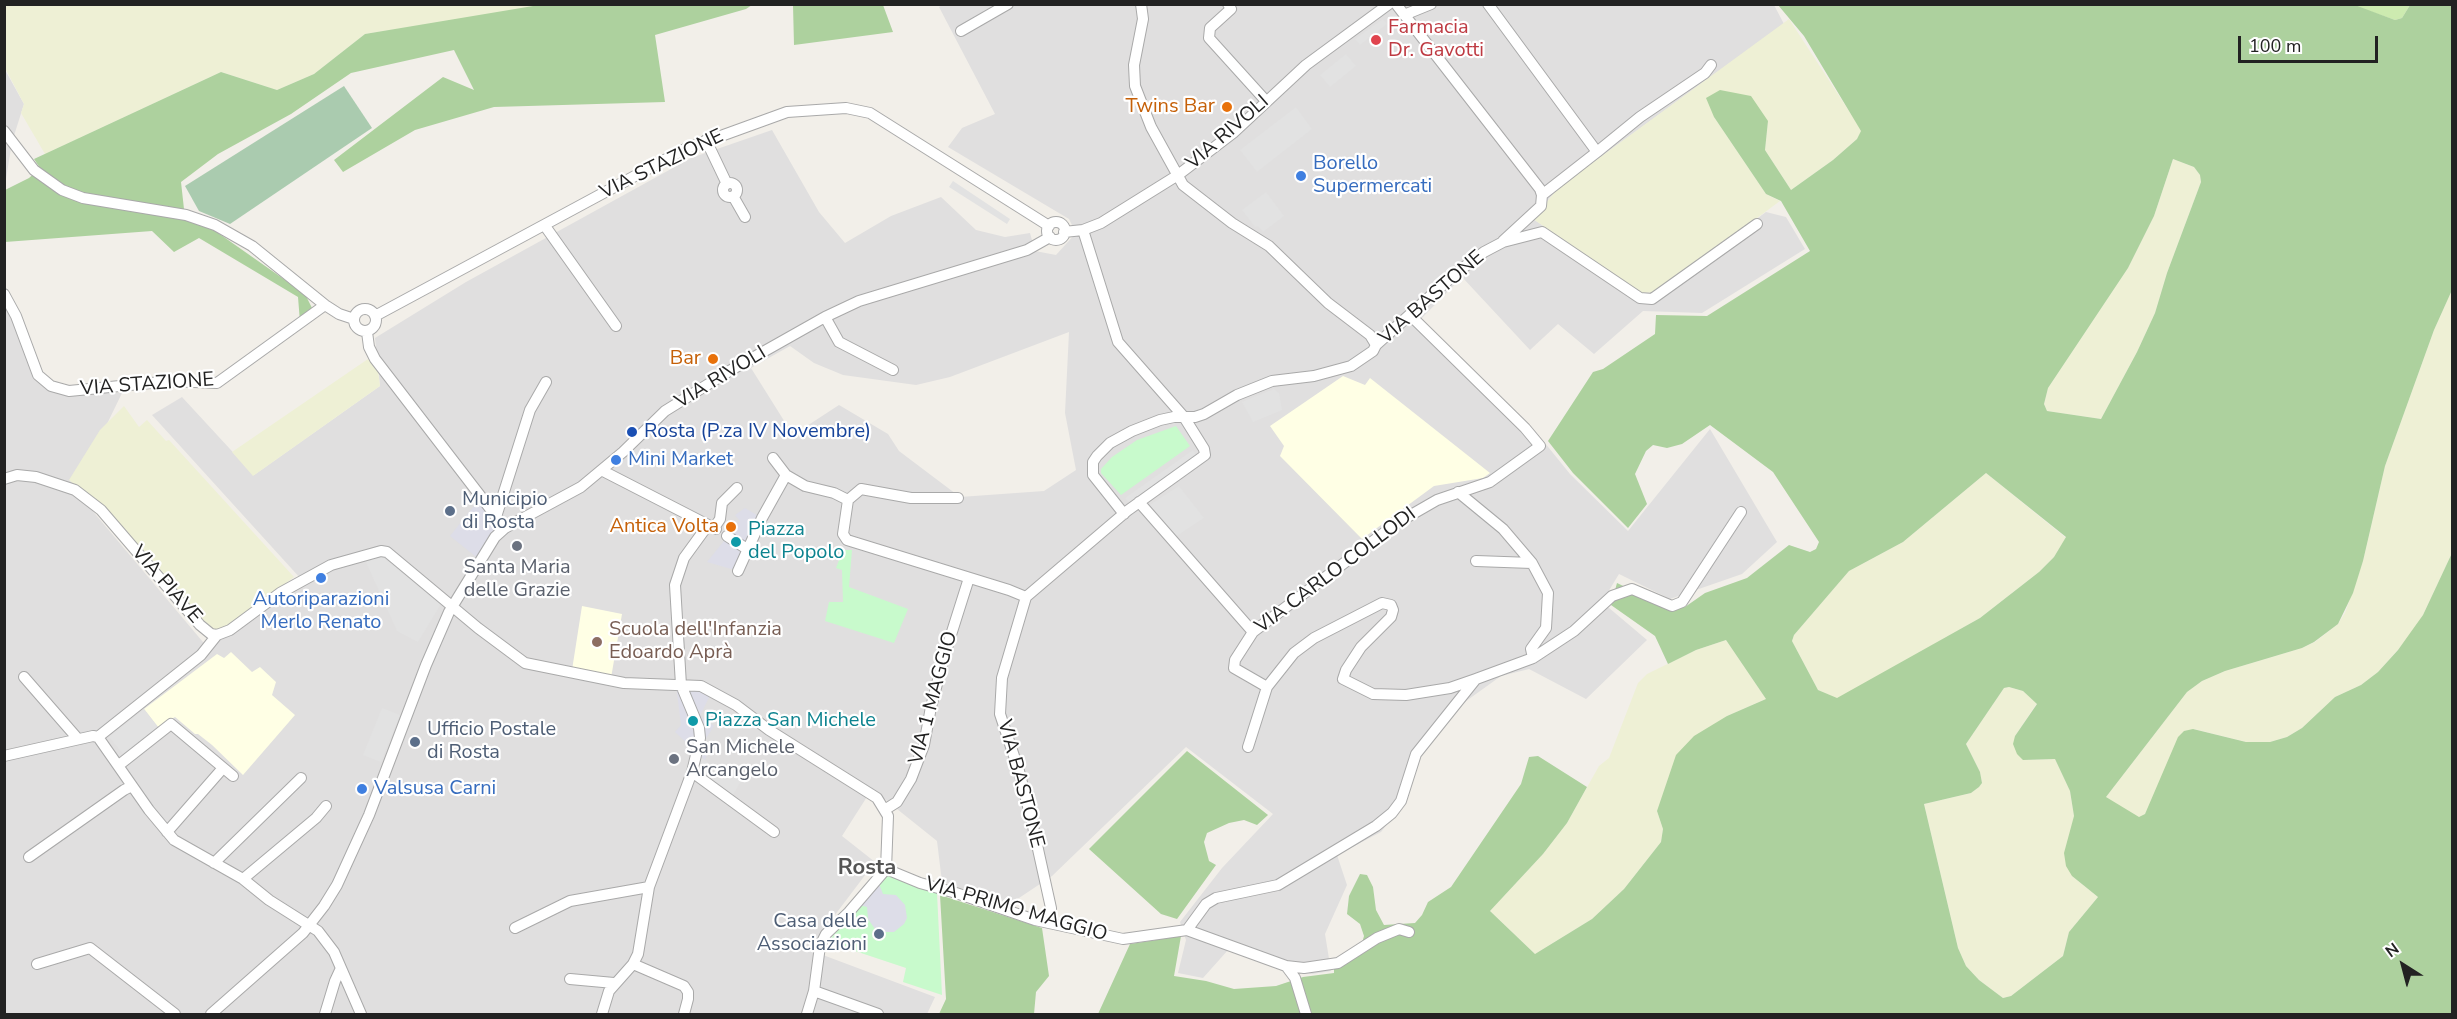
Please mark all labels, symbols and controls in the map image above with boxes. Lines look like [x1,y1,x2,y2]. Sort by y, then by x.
place label: Farmacia Dr. Gavotti [1388,16,1484,63]
scale bar [2241,24,2380,62]
marker: Farmacia Dr. Gavotti [1369,33,1383,47]
text: 100 m [2249,34,2301,58]
street label: VIA RIVOLI [1182,91,1274,175]
place label: Twins Bar [1125,95,1215,119]
marker: Twins Bar [1220,100,1234,114]
street label: VIA STAZIONE [596,125,728,205]
place label: Borello Supermercati [1313,152,1432,199]
marker: Borello Supermercati [1294,169,1308,183]
street label: VIA BASTONE [1375,246,1489,350]
street label: VIA RIVOLI [671,341,771,415]
place label: Bar [670,347,701,371]
marker: Bar [706,352,720,366]
street label: VIA STAZIONE [79,368,215,402]
place label: Rosta (P.za IV Novembre) [644,420,871,444]
marker: Rosta (P.za IV Novembre) [625,425,639,439]
place label: Mini Market [628,448,733,472]
marker: Mini Market [609,453,623,467]
place label: Municipio di Rosta [462,488,548,535]
street label: VIA CARLO COLLODI [1251,503,1421,639]
marker: Municipio di Rosta [443,504,457,518]
place label: Antica Volta [609,515,719,539]
place label: Piazza del Popolo [748,518,844,565]
marker: Antica Volta [724,520,738,534]
marker: Piazza del Popolo [729,535,743,549]
marker: Santa Maria delle Grazie [510,539,524,553]
street label: VIA PIAVE [126,541,206,629]
place label: Santa Maria delle Grazie [463,556,571,603]
marker: Autoriparazioni Merlo Renato [314,571,328,585]
place label: Autoriparazioni Merlo Renato [253,588,389,635]
place label: Scuola dell'Infanzia Edoardo Aprà [609,618,782,665]
street label: VIA 1 MAGGIO [905,629,963,767]
marker: Scuola dell'Infanzia Edoardo Aprà [590,635,604,649]
place label: Piazza San Michele [705,709,876,733]
marker: Piazza San Michele [686,714,700,728]
street label: VIA BASTONE [991,717,1049,851]
place label: Ufficio Postale di Rosta [427,718,556,765]
marker: Ufficio Postale di Rosta [408,735,422,749]
place label: San Michele Arcangelo [686,736,795,783]
marker: San Michele Arcangelo [667,752,681,766]
place label: Valsusa Carni [374,777,496,801]
marker: Valsusa Carni [355,782,369,796]
district label: Rosta [838,856,896,882]
street label: VIA PRIMO MAGGIO [922,873,1110,947]
place label: Casa delle Associazioni [757,910,867,957]
marker: Casa delle Associazioni [872,927,886,941]
north arrow [2373,935,2433,995]
text: N [2381,938,2404,963]

